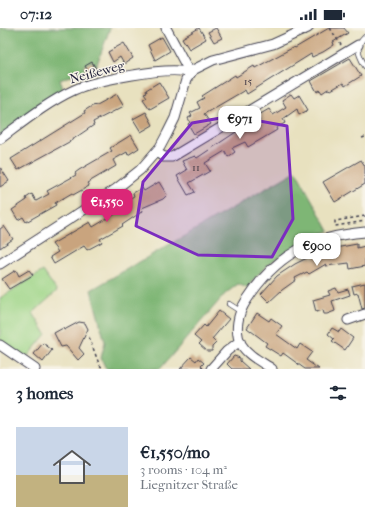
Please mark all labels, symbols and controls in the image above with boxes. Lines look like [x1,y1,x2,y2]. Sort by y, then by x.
text: 07:12 [20,5,52,23]
street label: Neißeweg [68,57,127,87]
house number: 15 [244,75,253,88]
pin: €971 [216,106,264,140]
text: €971 [227,111,253,126]
house number: 11 [192,161,200,174]
pin: €1,550 [74,189,140,223]
text: €1,550 [91,194,123,209]
pin: €900 [293,233,341,267]
text: €900 [303,238,331,253]
icon: filters [327,382,349,404]
text: 3 homes [16,383,73,403]
text: €1,550/mo [140,442,210,462]
icon: home [48,443,96,491]
text: 3 rooms · 104 m² [140,462,227,477]
text: Liegnitzer Straße [140,477,238,492]

